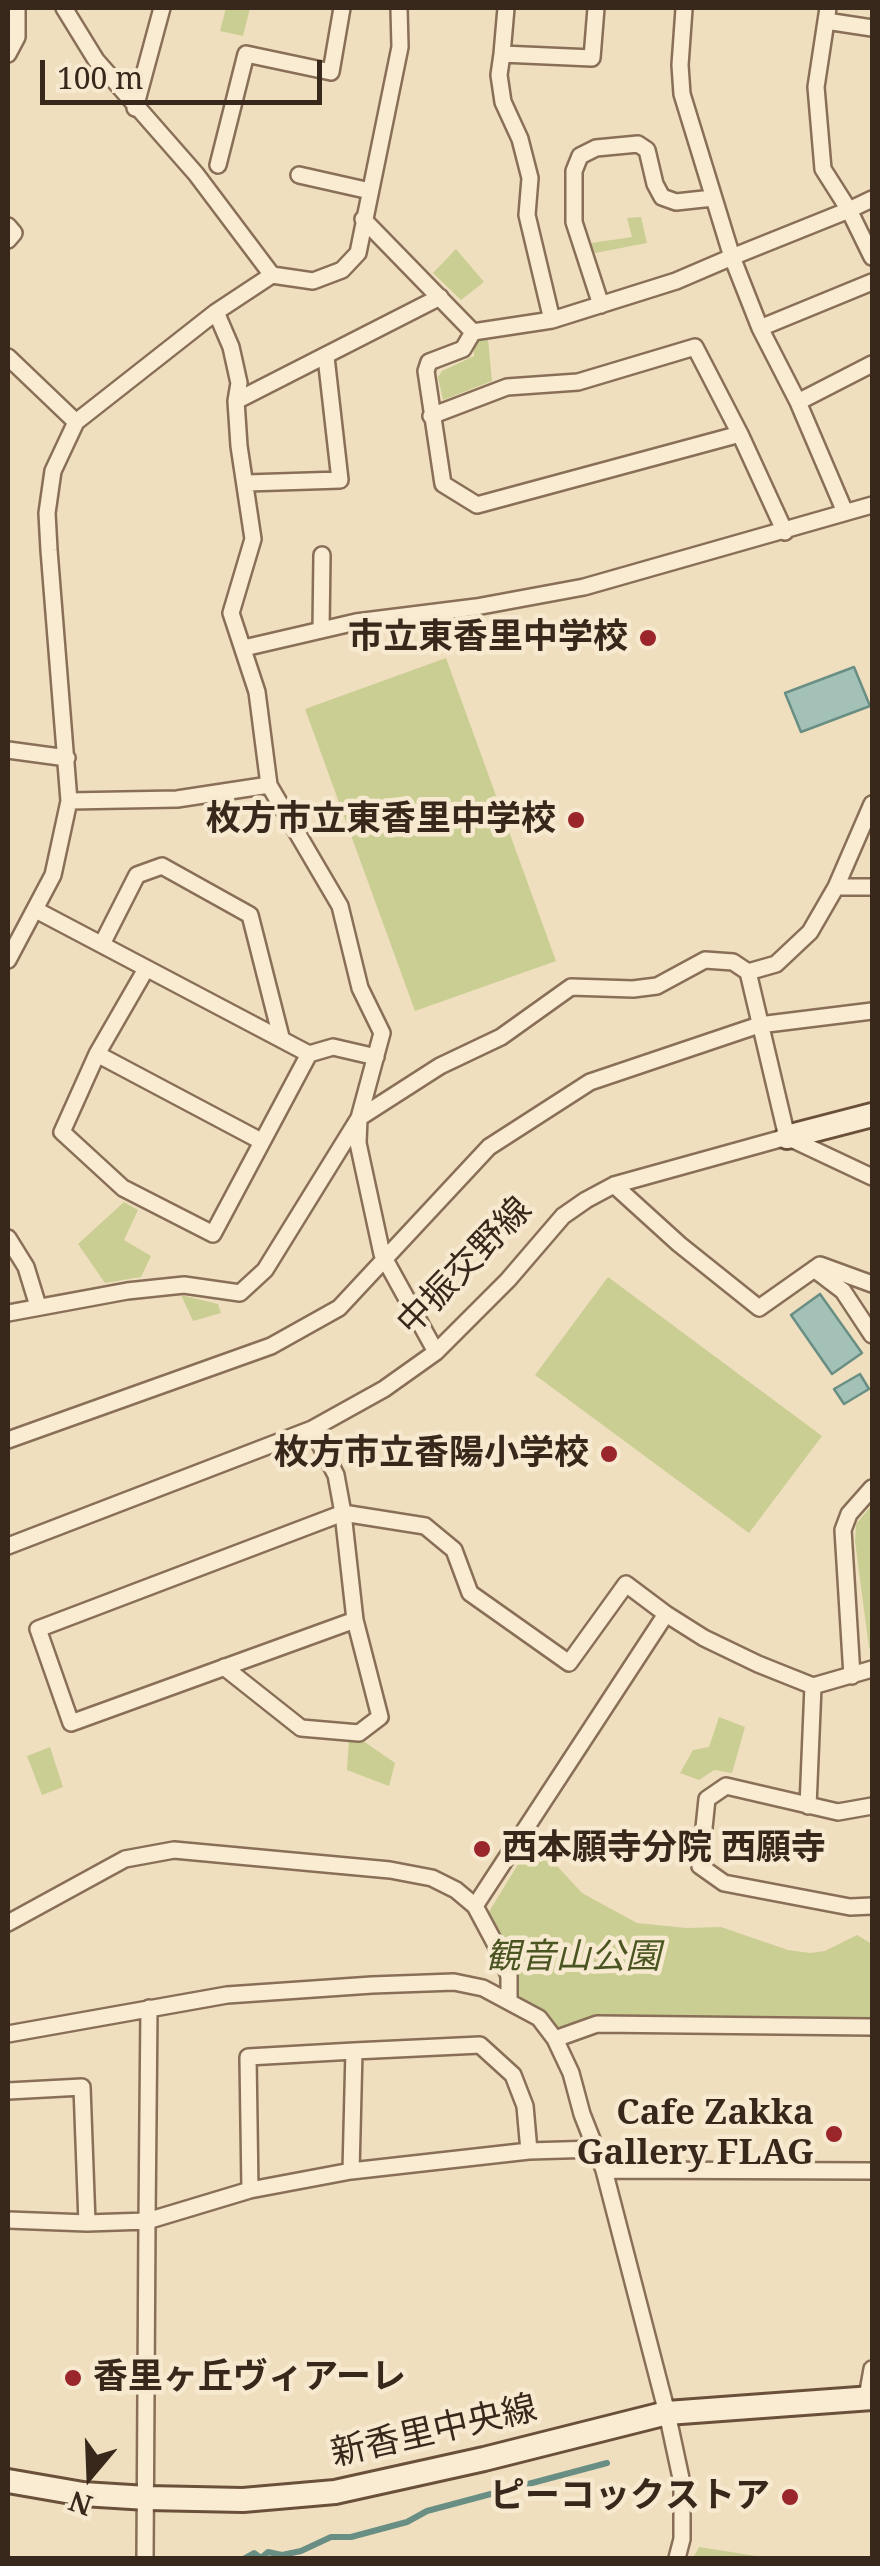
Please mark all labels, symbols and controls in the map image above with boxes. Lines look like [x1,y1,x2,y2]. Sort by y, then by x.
scale bar [45,40,328,102]
text: 100 m [57,57,143,98]
place label: 市立東香里中学校 [348,617,628,659]
marker: 市立東香里中学校 [637,627,659,649]
place label: 枚方市立東香里中学校 [206,799,556,841]
marker: 枚方市立東香里中学校 [565,809,587,831]
street label: 中振交野線 [389,1189,541,1345]
place label: 枚方市立香陽小学校 [274,1433,589,1475]
marker: 枚方市立香陽小学校 [598,1443,620,1465]
place label: 西本願寺分院 西願寺 [502,1828,826,1870]
marker: 西本願寺分院 西願寺 [471,1838,493,1860]
park label: 観音山公園 [486,1937,660,1979]
place label: Cafe Zakka Gallery FLAG [576,2093,814,2175]
marker: Cafe Zakka Gallery FLAG [823,2123,845,2145]
place label: 香里ヶ丘ヴィアーレ [93,2357,406,2399]
marker: 香里ヶ丘ヴィアーレ [62,2367,84,2389]
street label: 新香里中央線 [327,2388,541,2476]
north arrow [40,2426,140,2526]
place label: ピーコックストア [490,2476,770,2518]
text: N [64,2483,97,2526]
marker: ピーコックストア [779,2486,801,2508]

